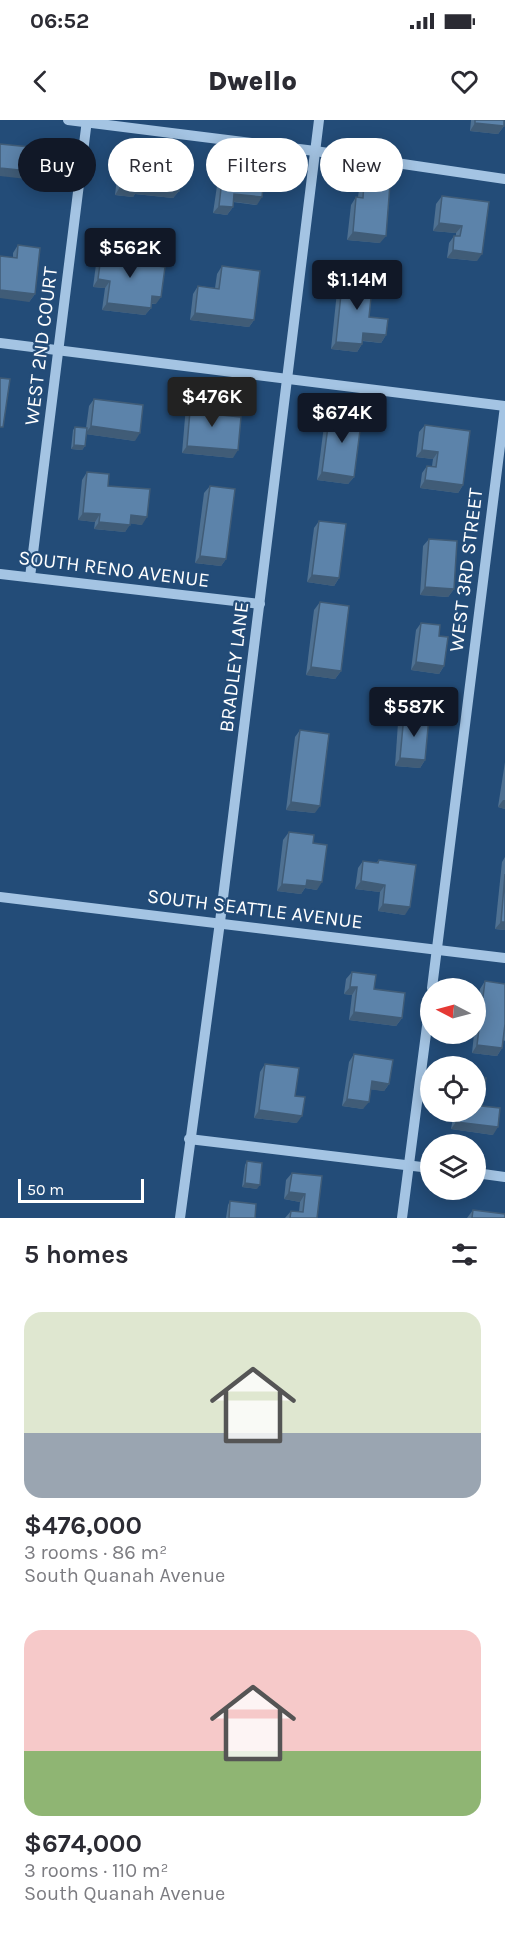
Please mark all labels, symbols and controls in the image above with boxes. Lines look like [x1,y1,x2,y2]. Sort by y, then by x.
text: 06:52 [30,8,89,34]
icon: back [24,65,57,98]
text: Dwello [208,65,297,97]
icon: heart [448,65,481,98]
chip: Buy [18,138,96,192]
chip: Rent [108,138,194,192]
chip: Filters [206,138,308,192]
chip: New [320,138,403,192]
pin: $562K [88,228,172,279]
text: $562K [99,236,161,259]
pin: $1.14M [308,260,406,311]
street label: WEST 2ND COURT [20,265,62,427]
text: $1.14M [326,268,388,291]
pin: $476K [170,377,254,428]
text: $476K [182,385,242,408]
pin: $674K [300,393,384,444]
text: $674K [312,401,372,424]
street label: WEST 3RD STREET [445,487,487,653]
street label: SOUTH RENO AVENUE [17,546,211,592]
street label: BRADLEY LANE [215,600,253,734]
pin: $587K [372,687,456,738]
text: $587K [383,695,445,718]
street label: SOUTH SEATTLE AVENUE [146,884,364,934]
north arrow [420,978,486,1044]
map controls [420,978,486,1200]
button: locate [420,1056,486,1122]
button: layers [420,1134,486,1200]
scale bar [18,1176,144,1204]
text: 50 m [27,1180,64,1199]
icon: filters [448,1238,481,1271]
text: 5 homes [24,1239,129,1270]
icon: home [199,1351,307,1459]
text: $476,000 [24,1510,142,1541]
text: 3 rooms · 86 m² [24,1541,167,1564]
text: South Quanah Avenue [24,1564,225,1587]
icon: home [199,1669,307,1777]
text: $674,000 [24,1828,142,1859]
text: 3 rooms · 110 m² [24,1859,169,1882]
text: South Quanah Avenue [24,1882,225,1905]

